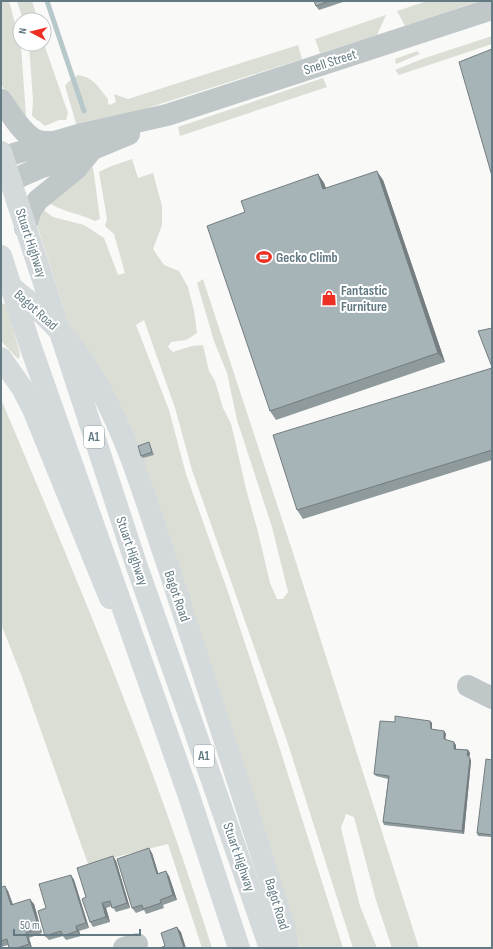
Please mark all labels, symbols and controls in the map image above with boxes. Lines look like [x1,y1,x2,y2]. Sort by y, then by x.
north arrow [12,12,52,52]
text: N [16,27,29,35]
street label: Snell Street [301,45,359,79]
street label: Stuart Highway [12,206,50,280]
sports icon: Gecko Climb [255,248,273,266]
place label: Gecko Climb [276,249,338,266]
place label: Fantastic Furniture [341,282,388,315]
street label: Bagot Road [11,286,61,334]
shop icon: Fantastic Furniture [320,289,338,307]
road number: A1 [84,426,104,448]
street label: Stuart Highway [112,514,152,588]
street label: Bagot Road [160,568,194,624]
road number: A1 [194,745,214,767]
street label: Stuart Highway [219,820,259,894]
street label: Bagot Road [261,876,293,932]
scale bar [14,911,140,937]
text: 50 m [20,918,40,933]

